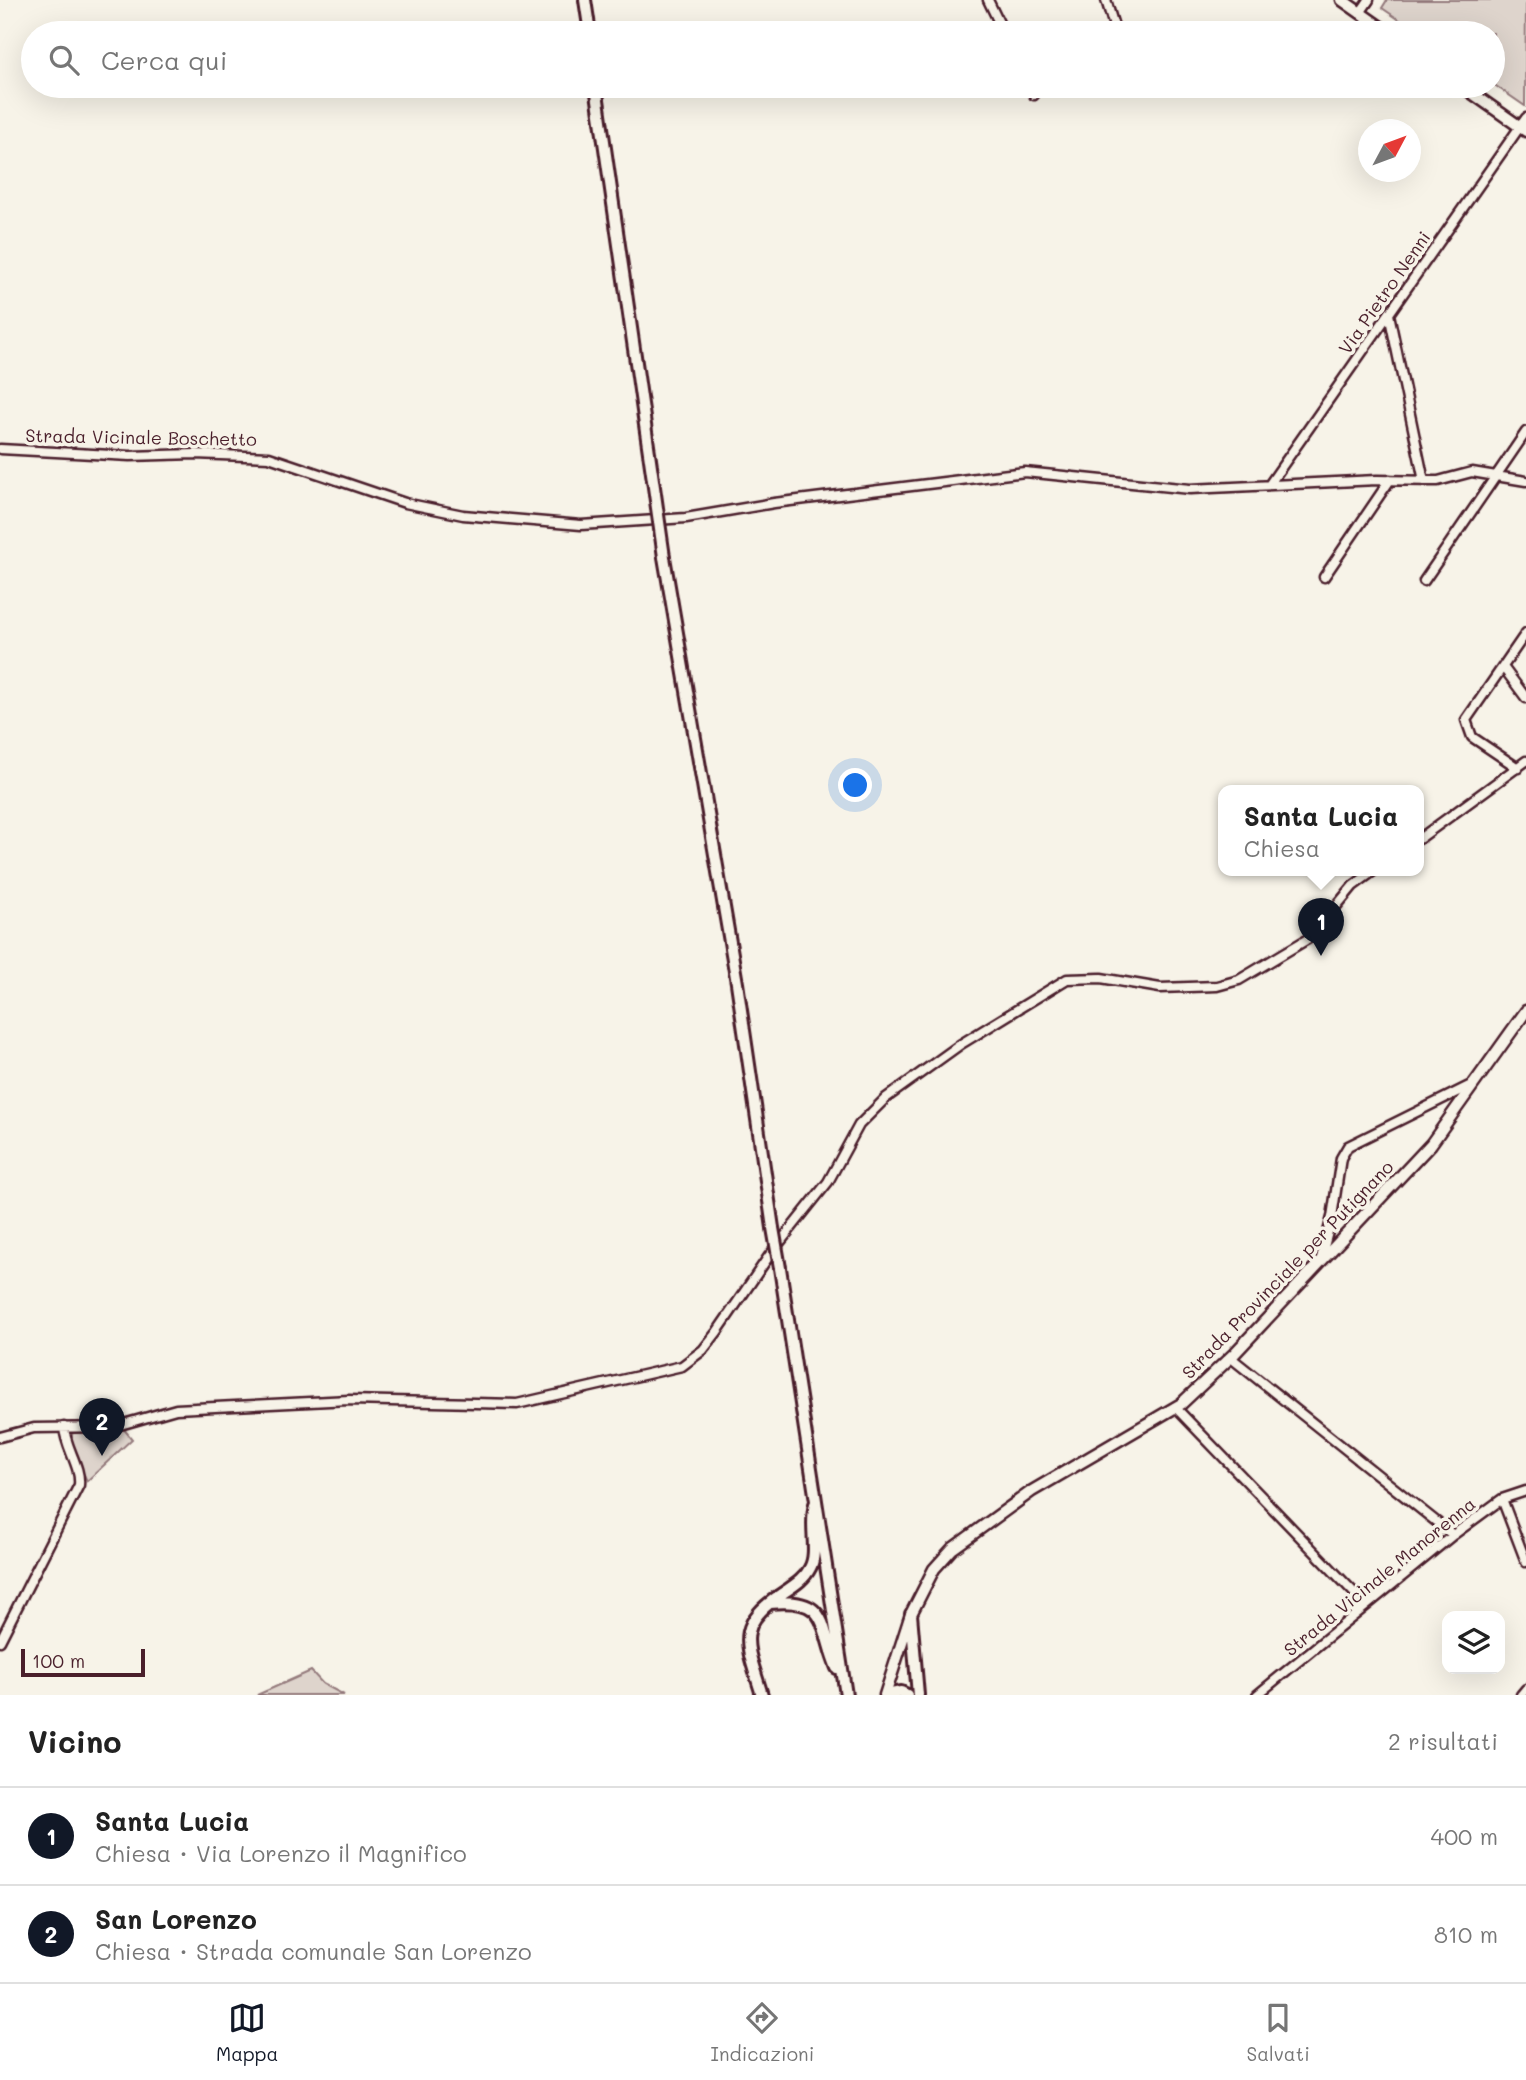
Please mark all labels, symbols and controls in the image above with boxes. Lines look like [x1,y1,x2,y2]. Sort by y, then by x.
search box [21,21,1505,98]
icon: search [45,41,83,79]
text: Cerca qui [101,43,227,77]
north arrow [1358,119,1421,182]
street label: Via Pietro Nenni [1333,226,1436,359]
street label: Strada Vicinale Boschetto [25,423,257,451]
your location [838,768,872,802]
popup [1218,785,1424,876]
text: Santa Lucia [1244,799,1398,833]
text: Chiesa [1244,833,1320,863]
pin: 1 [1298,898,1344,956]
street label: Strada Provinciale per Putignano [1176,1155,1398,1384]
pin: 2 [79,1398,125,1456]
street label: Strada Vicinale Manorenna [1279,1491,1480,1661]
map controls [1442,1611,1505,1674]
button: layers [1442,1611,1505,1674]
scale bar [21,1646,145,1678]
text: 100 m [32,1648,85,1673]
text: Vicino [28,1721,122,1761]
text: 2 risultati [1388,1726,1498,1756]
text: Santa Lucia [95,1804,249,1838]
text: 1 [46,1821,56,1851]
text: 400 m [1430,1821,1498,1851]
text: Chiesa · Via Lorenzo il Magnifico [95,1838,467,1868]
text: San Lorenzo [95,1902,257,1936]
text: 2 [45,1919,57,1949]
text: 810 m [1434,1919,1498,1949]
text: Chiesa · Strada comunale San Lorenzo [95,1936,532,1966]
tab: Mappa [216,1999,278,2066]
tab: Indicazioni [711,1999,814,2066]
tab: Salvati [1247,1999,1310,2066]

